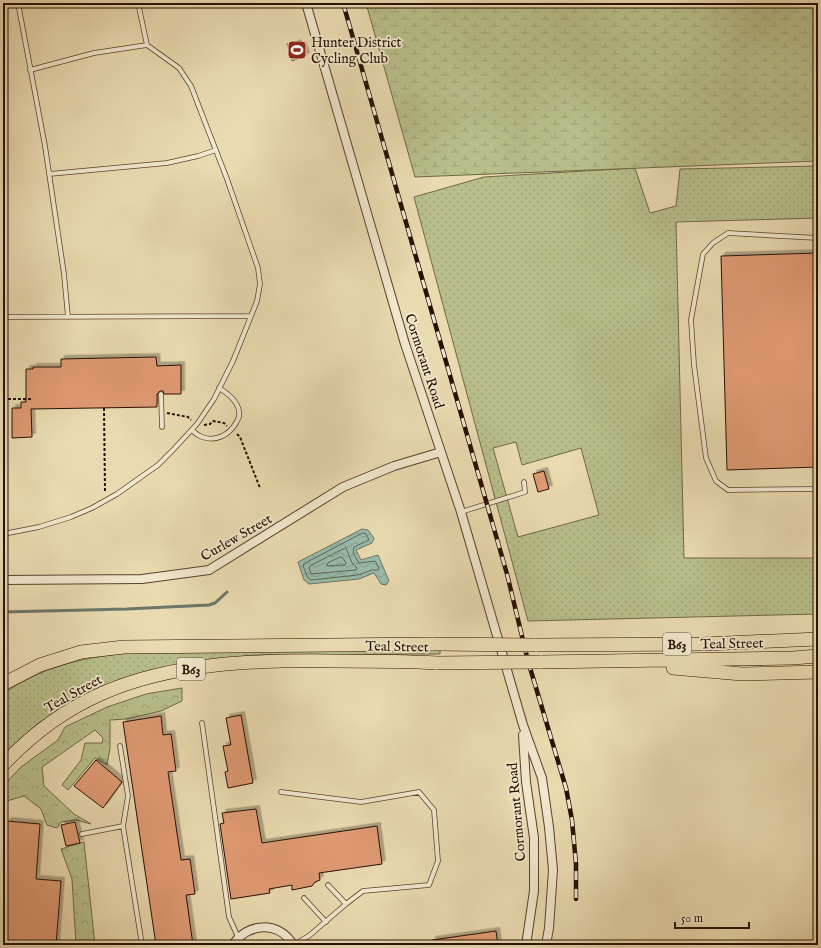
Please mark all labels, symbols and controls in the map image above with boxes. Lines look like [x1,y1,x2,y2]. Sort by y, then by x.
place label: Hunter District Cycling Club [311,34,401,68]
sports icon: Hunter District Cycling Club [286,39,308,61]
street label: Cormorant Road [400,311,448,412]
street label: Curlew Street [198,510,276,566]
road number: B63 [663,633,691,655]
street label: Teal Street [700,634,764,654]
street label: Teal Street [365,637,429,657]
road number: B63 [177,658,205,680]
street label: Teal Street [42,671,106,717]
street label: Cormorant Road [504,761,530,862]
scale bar [675,904,749,930]
text: 50 m [681,911,703,926]

